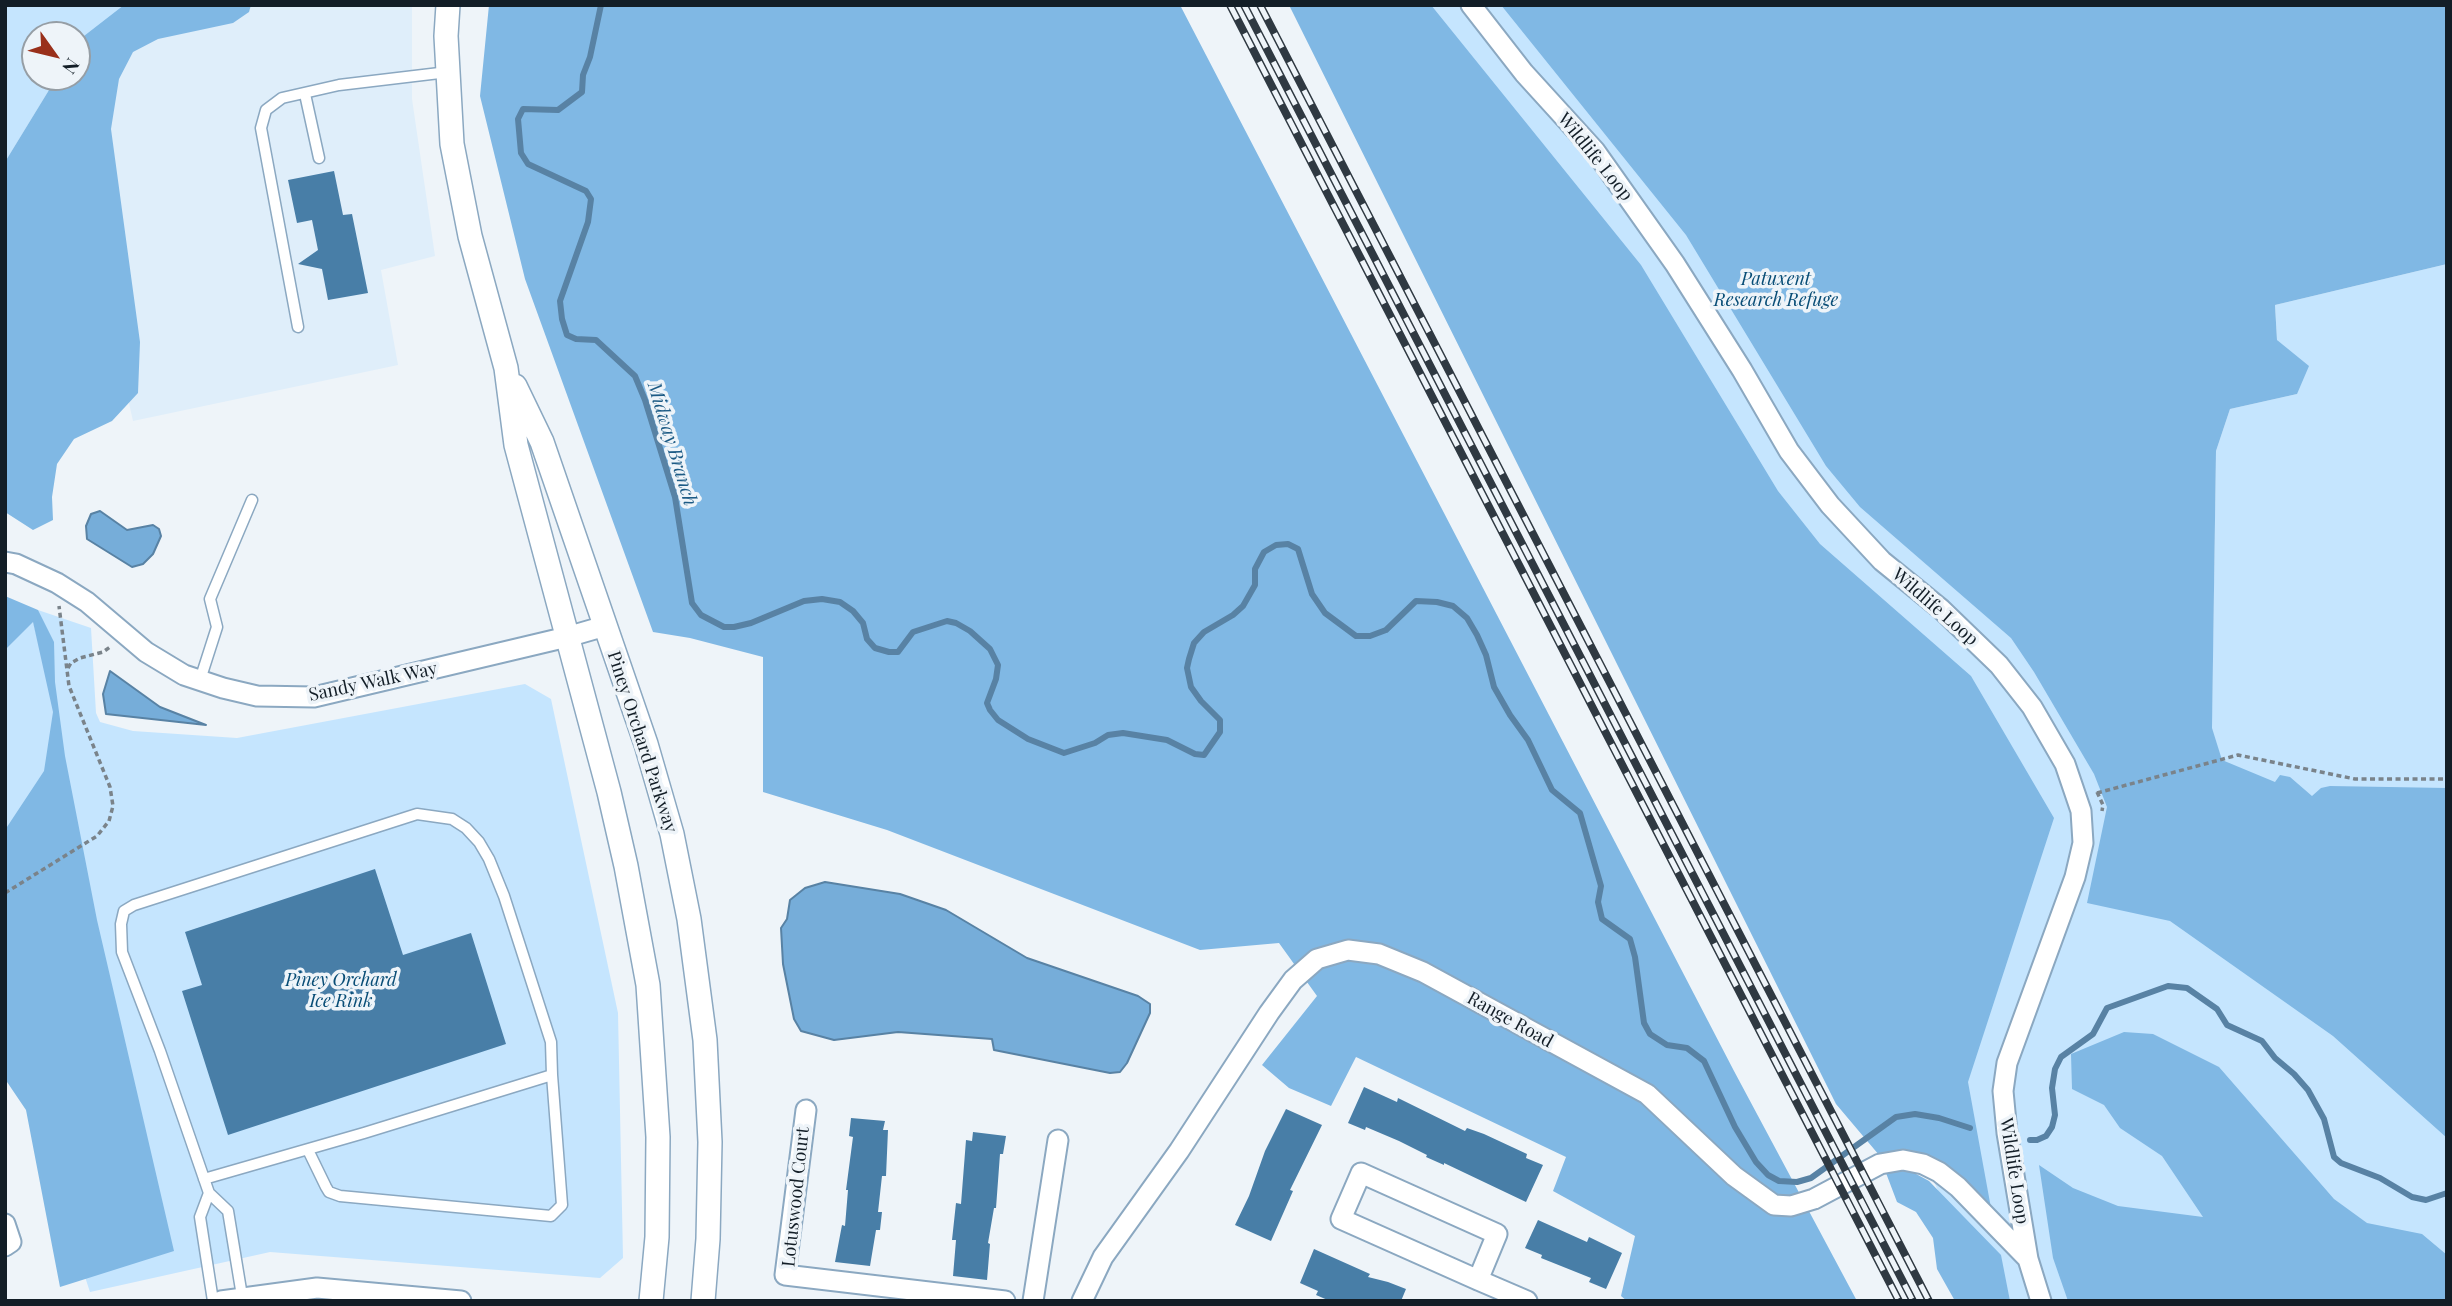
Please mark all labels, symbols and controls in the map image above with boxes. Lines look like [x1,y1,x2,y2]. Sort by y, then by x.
north arrow [21,21,91,91]
text: N [57,54,86,80]
street label: Wildlife Loop [1553,109,1637,205]
park label: Patuxent Research Refuge [1714,268,1838,310]
water label: Midway Branch [642,379,702,509]
street label: Wildlife Loop [1888,564,1982,650]
street label: Piney Orchard Parkway [602,649,682,835]
street label: Sandy Walk Way [307,658,439,706]
park label: Piney Orchard Ice Rink [285,969,397,1012]
street label: Range Road [1463,988,1557,1052]
street label: Wildlife Loop [1995,1116,2033,1226]
street label: Lotuswood Court [778,1126,814,1268]

